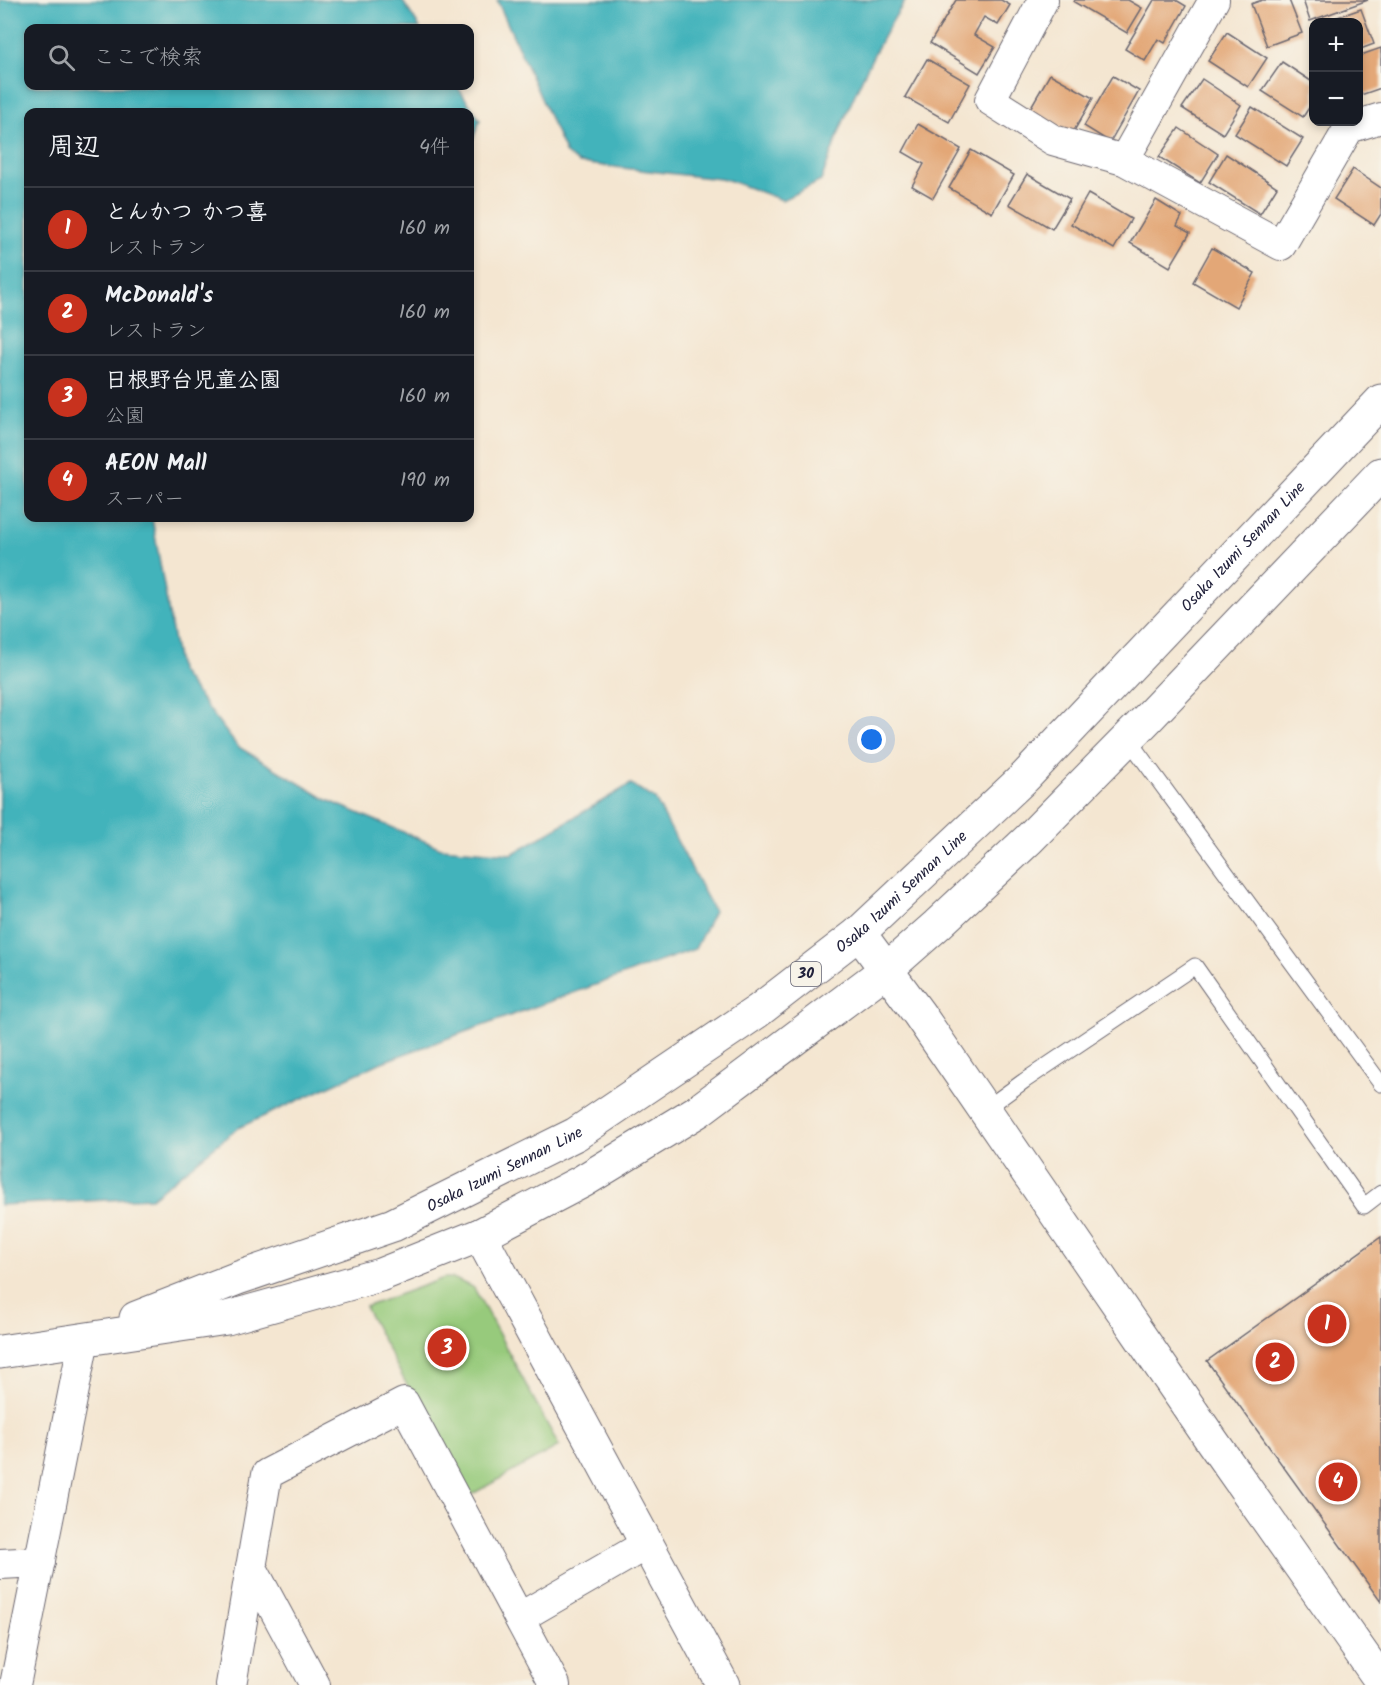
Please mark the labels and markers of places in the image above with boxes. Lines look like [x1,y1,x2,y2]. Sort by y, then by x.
pin: 1 [1308,1302,1346,1346]
pin: 3 [428,1326,466,1370]
pin: 2 [1256,1340,1294,1384]
pin: 4 [1318,1460,1358,1504]

